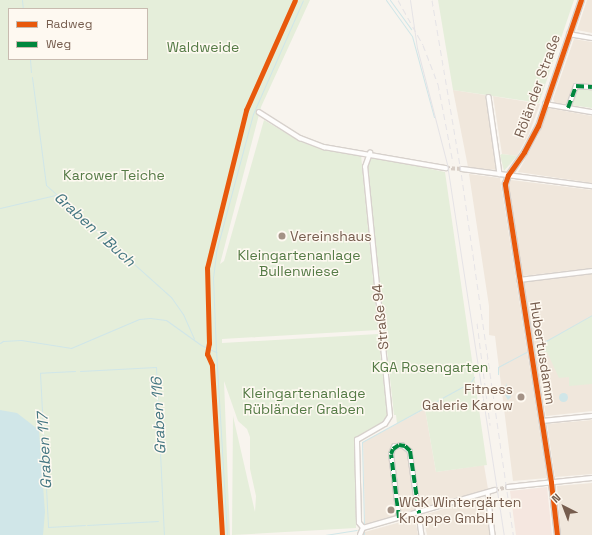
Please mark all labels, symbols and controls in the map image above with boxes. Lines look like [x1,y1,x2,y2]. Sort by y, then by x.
legend [8,8,148,60]
text: Radweg [46,16,92,32]
street label: Röländer Straße [510,32,564,140]
text: Weg [46,36,71,52]
park label: Waldweide [167,39,239,55]
park label: Karower Teiche [63,167,165,183]
water label: Graben 1 Buch [51,188,139,270]
place label: Vereinshaus [290,228,372,244]
marker: Vereinshaus [277,231,287,241]
park label: Kleingartenanlage Bullenwiese [238,247,360,280]
street label: Straße 94 [368,283,392,351]
street label: Hubertusdamm [527,300,559,406]
park label: KGA Rosengarten [372,359,488,375]
water label: Graben 116 [147,377,169,455]
place label: Fitness Galerie Karow [422,381,513,414]
park label: Kleingartenanlage Rübländer Graben [243,385,365,418]
marker: Fitness Galerie Karow [516,392,526,402]
water label: Graben 117 [33,412,55,490]
north arrow [544,487,584,527]
text: N [549,490,563,506]
place label: WGK Wintergärten Knoppe GmbH [399,494,521,526]
marker: WGK Wintergärten Knoppe GmbH [386,505,396,515]

